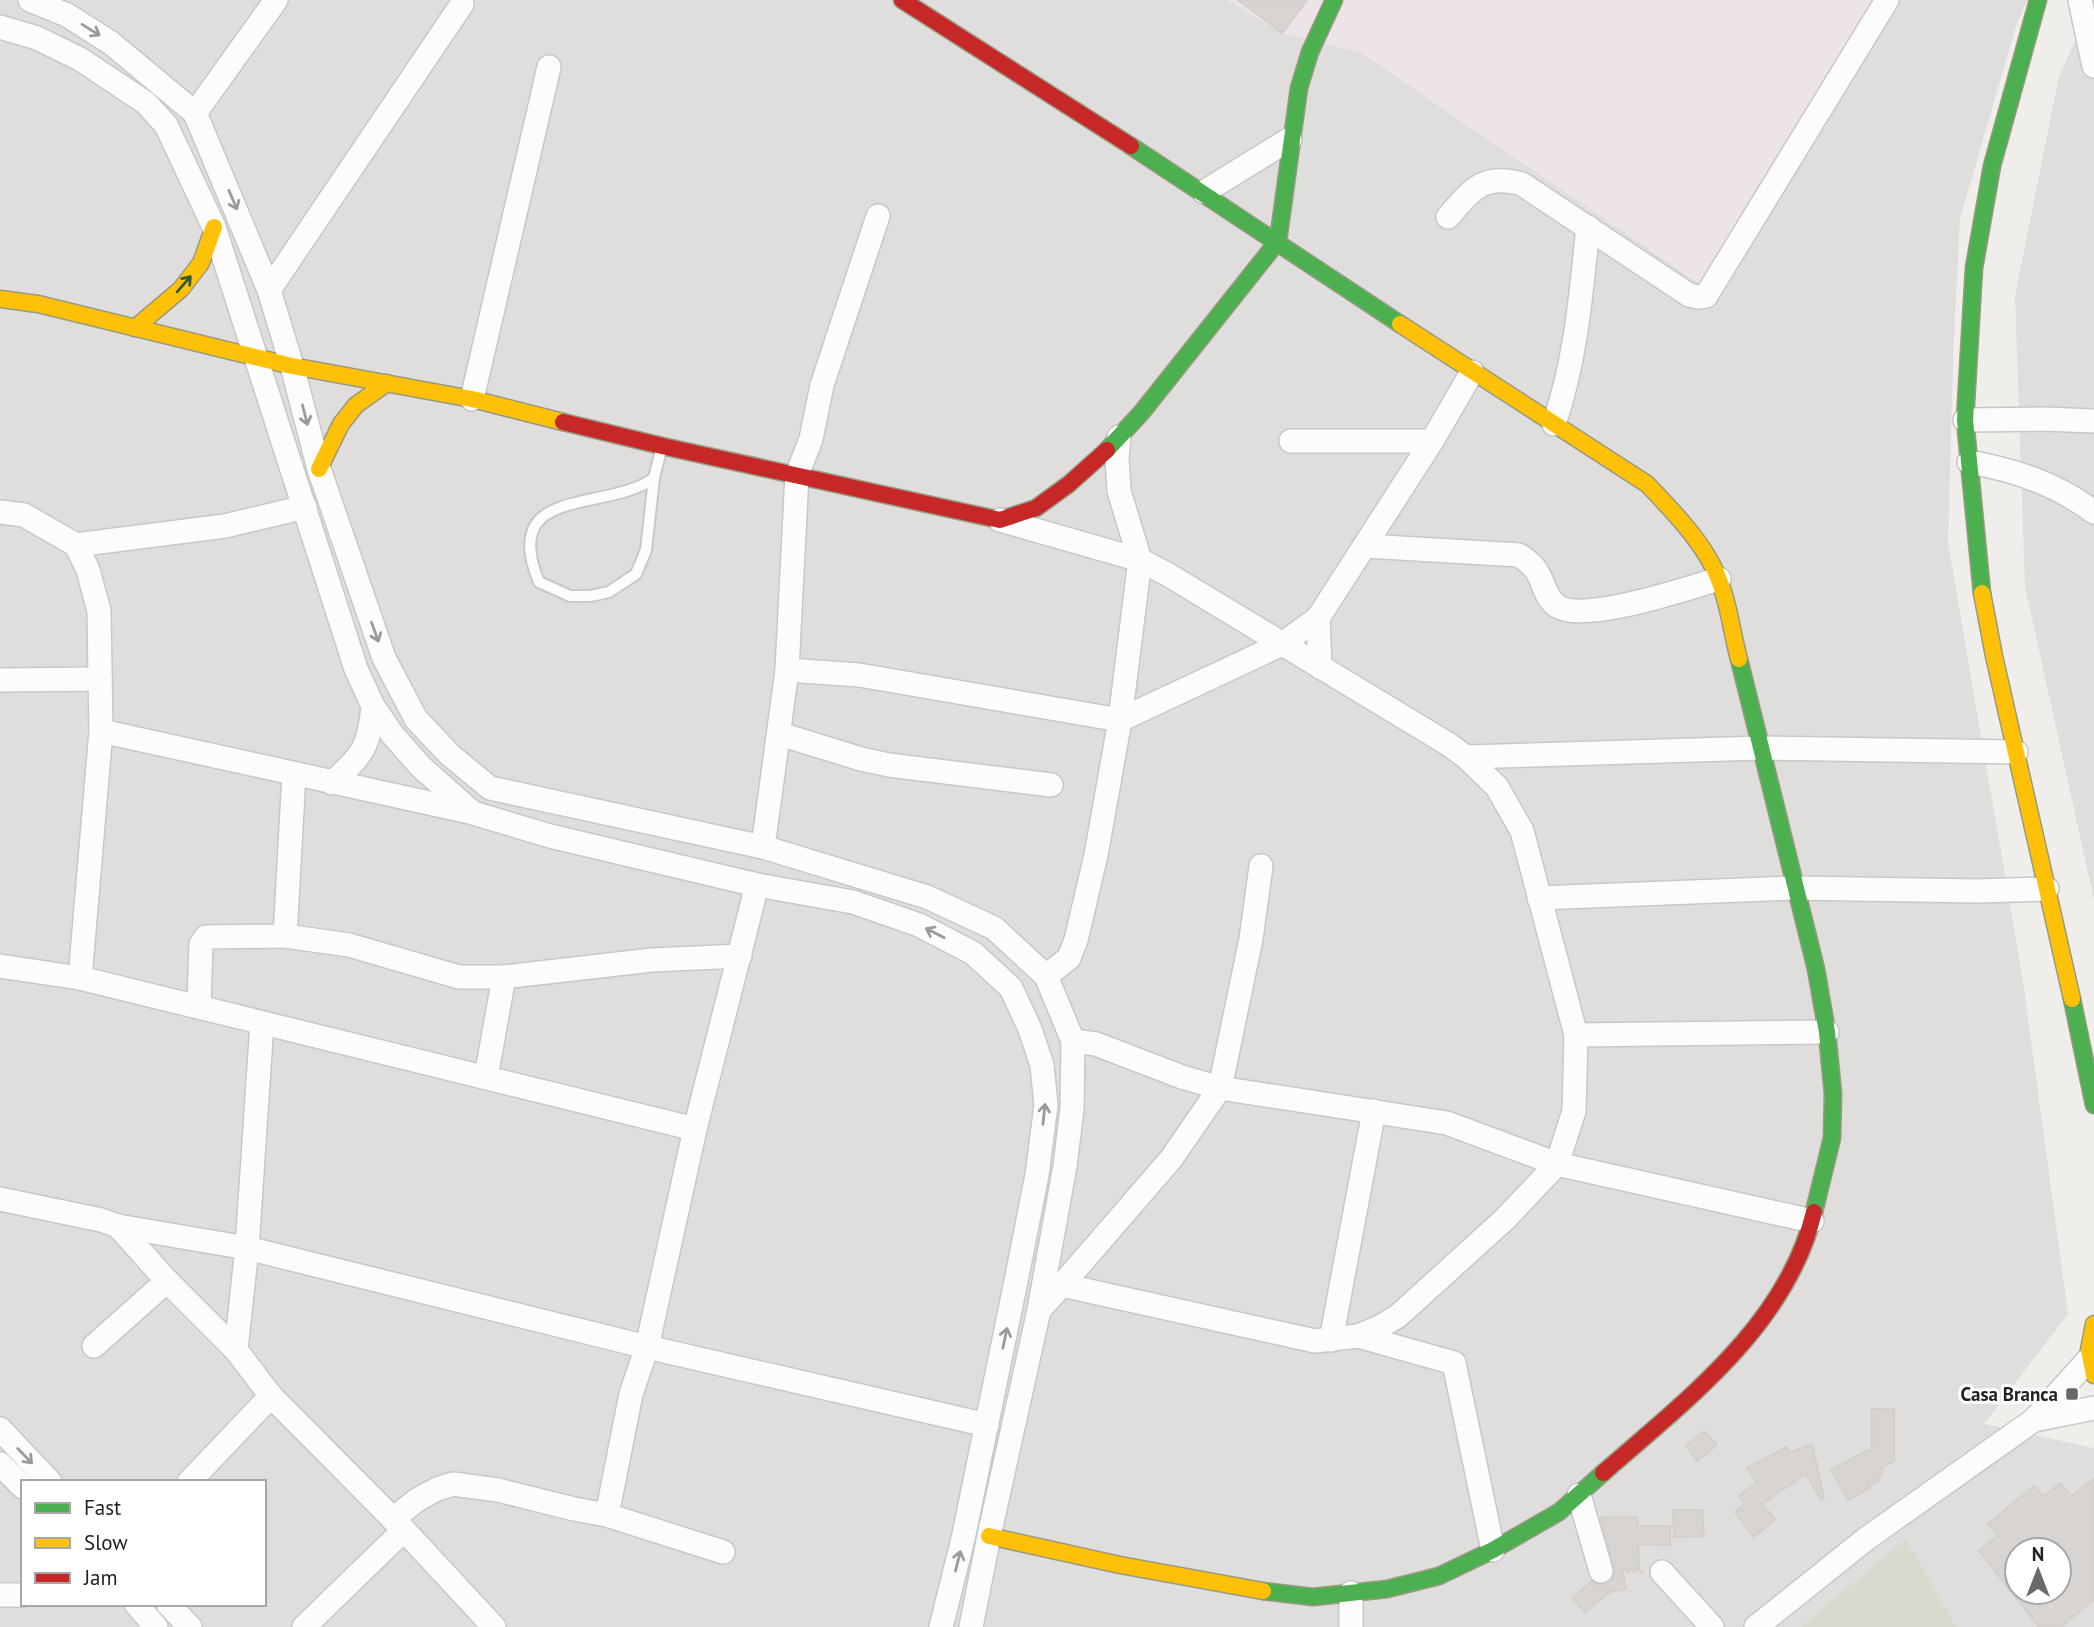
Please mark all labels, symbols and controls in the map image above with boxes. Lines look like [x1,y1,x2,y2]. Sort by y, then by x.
one-way arrow [81,24,101,38]
one-way arrow [227,189,240,210]
one-way arrow [176,275,192,293]
one-way arrow [299,403,312,426]
one-way arrow [369,620,382,642]
one-way arrow [925,926,946,939]
one-way arrow [1038,1103,1051,1126]
one-way arrow [998,1327,1012,1350]
place label: Casa Branca [1961,1382,2058,1406]
marker: Casa Branca [2064,1386,2080,1402]
one-way arrow [17,1447,34,1464]
legend [21,1480,266,1606]
text: Fast [84,1494,121,1521]
text: Slow [84,1529,128,1556]
north arrow [2003,1536,2073,1606]
text: N [2032,1542,2044,1566]
one-way arrow [951,1550,965,1573]
text: Jam [83,1564,118,1591]

